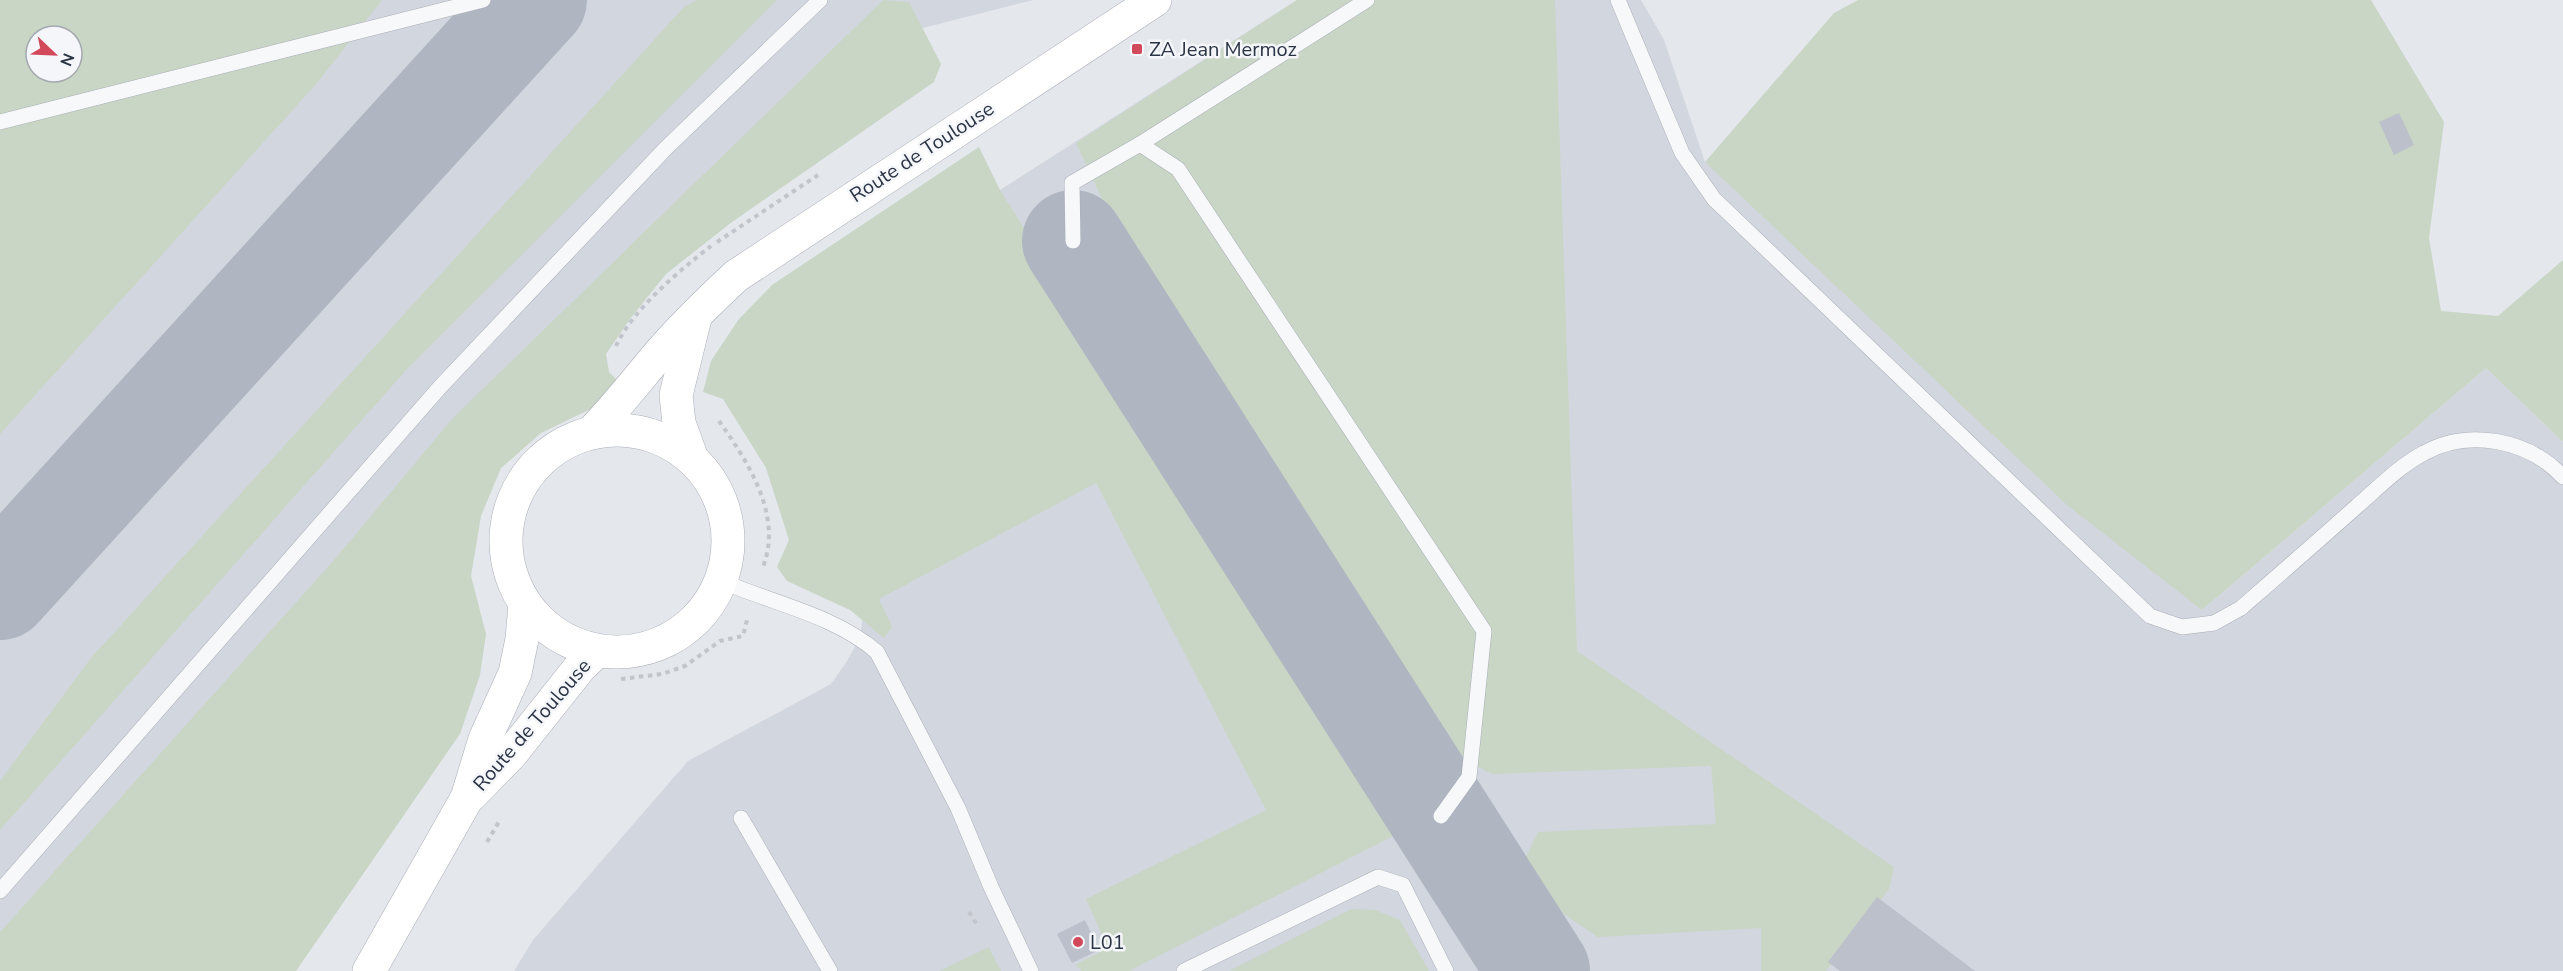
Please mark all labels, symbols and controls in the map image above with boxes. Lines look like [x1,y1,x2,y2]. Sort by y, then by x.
north arrow [24,24,84,84]
place label: ZA Jean Mermoz [1149,36,1297,63]
marker: ZA Jean Mermoz [1130,42,1144,56]
text: N [54,50,79,69]
street label: Route de Toulouse [845,95,999,209]
street label: Route de Toulouse [467,653,597,797]
place label: L01 [1090,929,1125,956]
marker: L01 [1071,935,1085,949]

